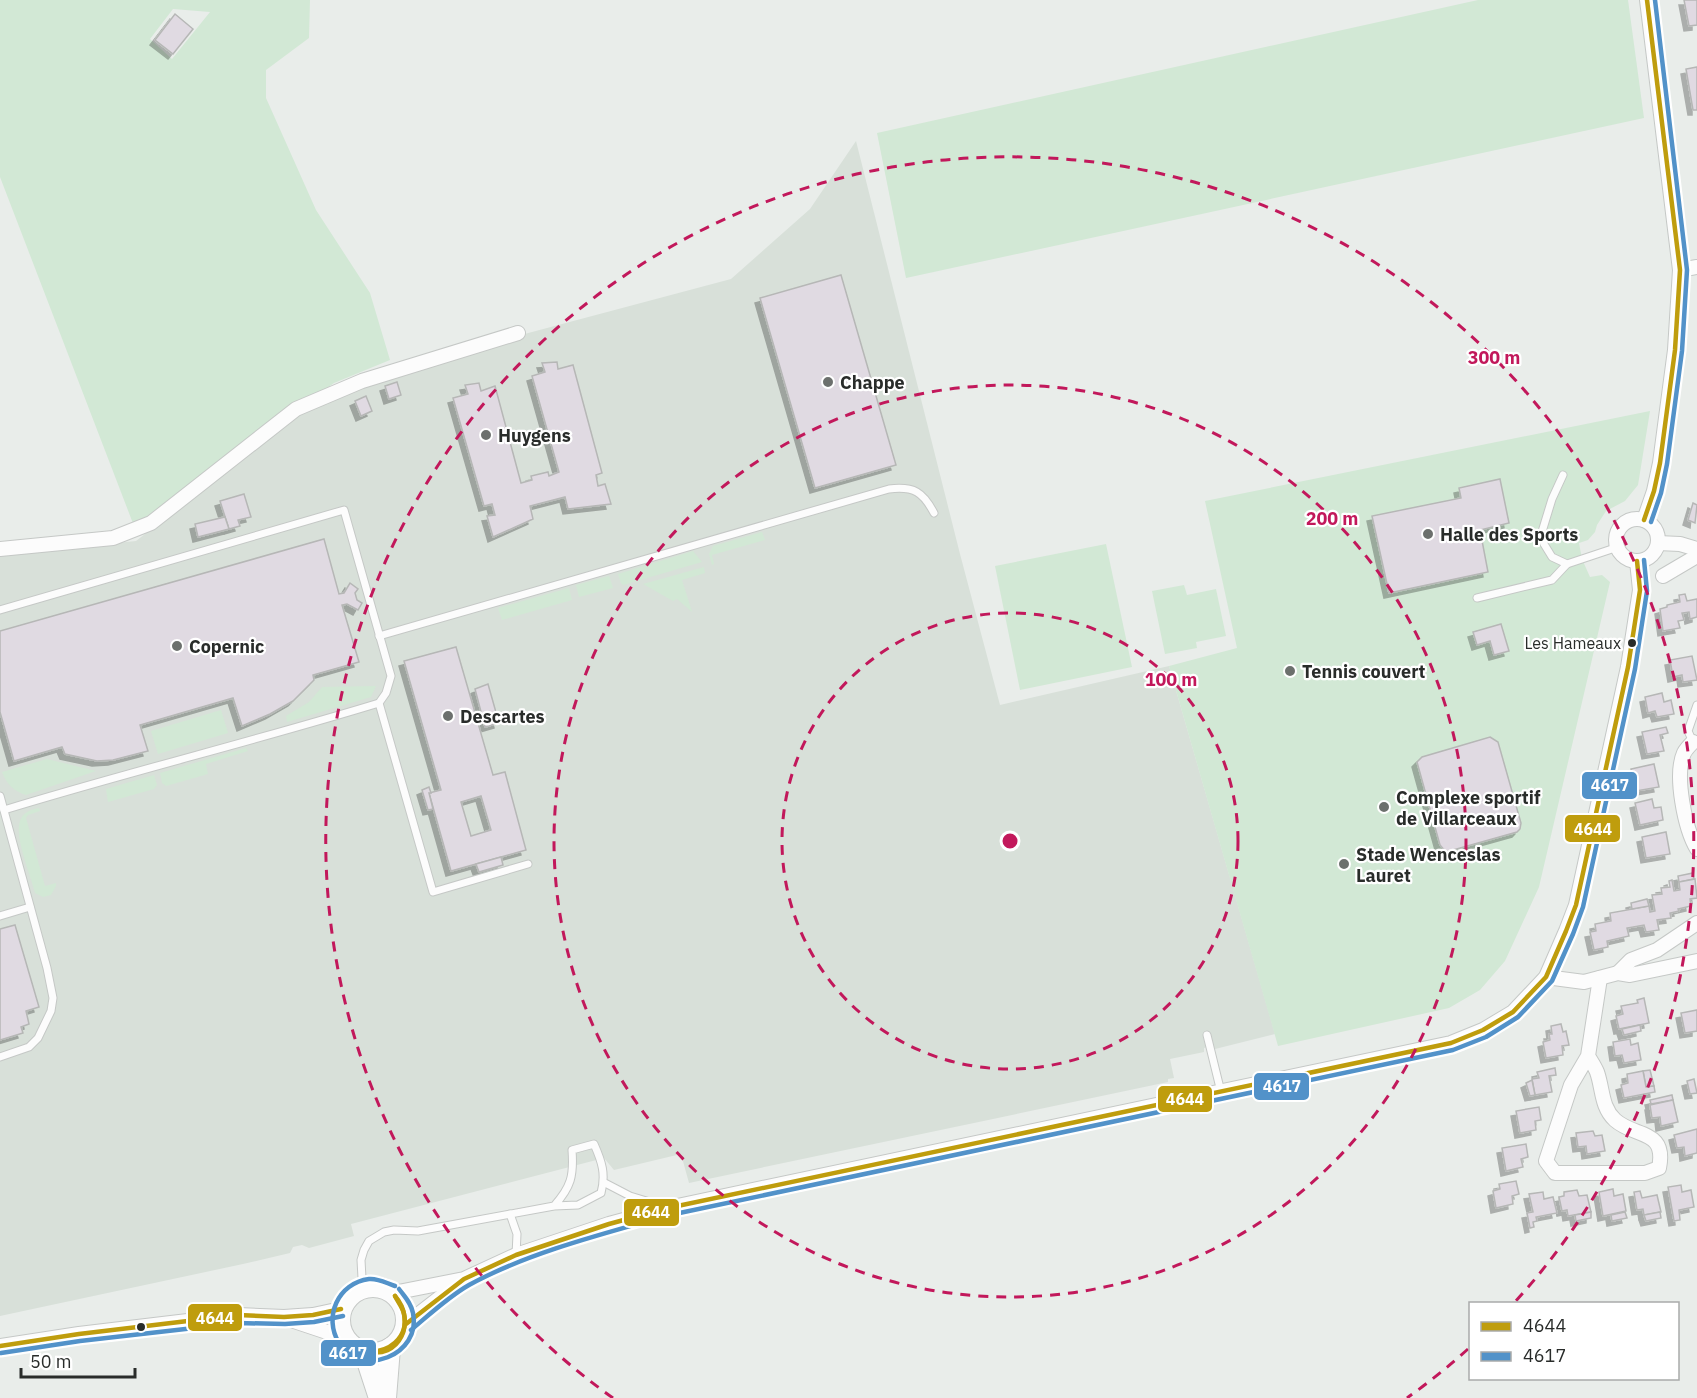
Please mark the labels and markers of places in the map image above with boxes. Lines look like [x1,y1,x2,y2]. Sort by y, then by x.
place label: Chappe [840,371,905,394]
marker: Chappe [821,375,835,389]
place label: Huygens [498,424,571,447]
marker: Huygens [479,428,493,442]
place label: Halle des Sports [1440,523,1578,546]
marker: Halle des Sports [1421,527,1435,541]
place label: Les Hameaux [1524,633,1621,653]
place label: Copernic [189,635,264,658]
marker: Les Hameaux [1626,637,1638,649]
marker: Copernic [170,639,184,653]
place label: Tennis couvert [1302,660,1425,683]
marker: Tennis couvert [1283,664,1297,678]
place label: Descartes [460,705,545,728]
marker: Descartes [441,709,455,723]
place label: Complexe sportif de Villarceaux [1396,786,1541,830]
marker: Complexe sportif de Villarceaux [1377,800,1391,814]
centre of rings [1000,831,1020,851]
place label: Stade Wenceslas Lauret [1356,843,1501,887]
marker: Stade Wenceslas Lauret [1337,857,1351,871]
unlabelled marker [135,1321,147,1333]

